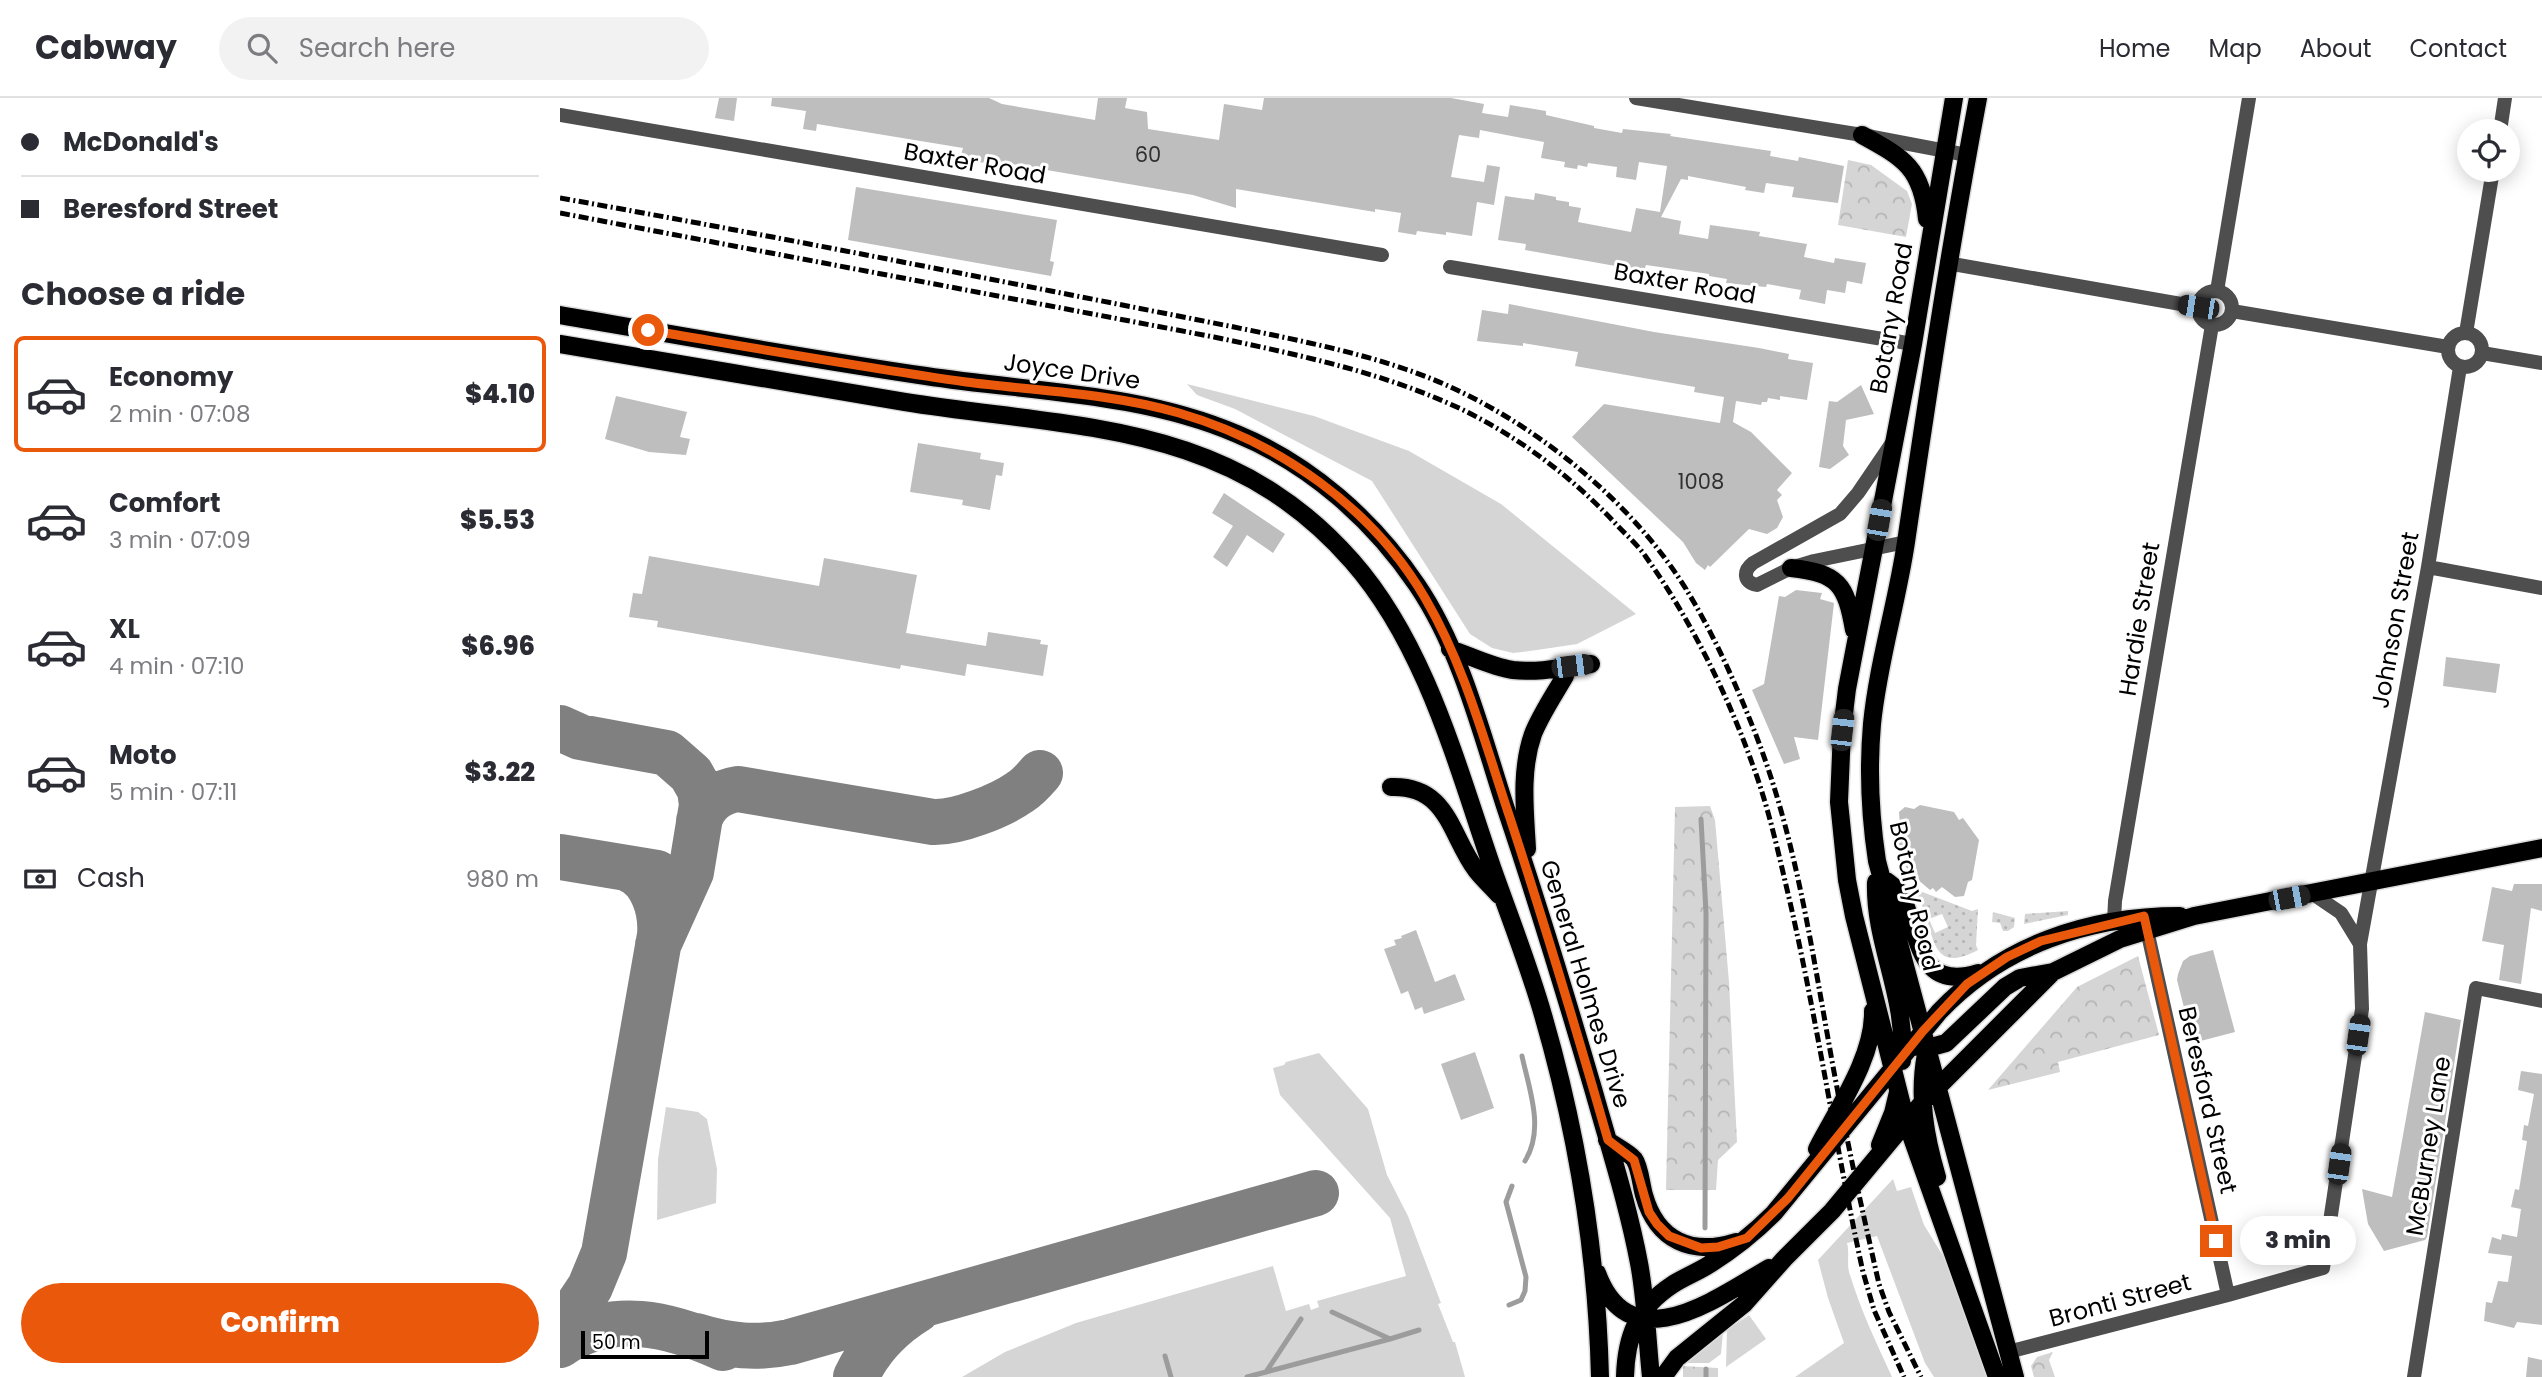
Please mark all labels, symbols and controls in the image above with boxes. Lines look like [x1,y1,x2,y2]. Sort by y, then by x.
search box [219,17,709,80]
text: Cabway [35,24,177,71]
icon: search [243,29,281,67]
text: Search here [299,30,455,66]
text: Home [2099,32,2171,65]
text: Map [2209,32,2262,65]
text: About [2300,32,2371,65]
text: Contact [2409,32,2507,65]
map controls [2457,119,2520,182]
button: locate [2457,119,2520,182]
text: McDonald's [63,124,219,160]
street label: Baxter Road [901,134,1049,192]
house number: 60 [1135,140,1161,169]
text: Beresford Street [63,191,278,227]
street label: Botany Road [1861,240,1921,396]
street label: Baxter Road [1611,254,1759,312]
text: Choose a ride [21,271,245,316]
car [2176,293,2221,321]
route start [632,314,664,346]
street label: Joyce Drive [1002,345,1142,397]
text: Economy [109,359,233,395]
icon: car [25,363,88,426]
text: $4.10 [465,376,535,412]
text: 2 min · 07:08 [109,398,250,430]
house number: 1008 [1678,467,1724,496]
text: Comfort [109,485,221,521]
icon: car [25,489,88,552]
car [1866,497,1893,543]
text: $5.53 [460,502,535,538]
text: 3 min · 07:09 [109,524,251,556]
street label: Johnson Street [2363,529,2427,711]
street label: Hardie Street [2111,540,2167,698]
text: XL [109,611,140,647]
icon: car [25,615,88,678]
text: $6.96 [461,628,535,664]
text: 4 min · 07:10 [109,650,245,682]
car [1550,653,1595,679]
car [1830,708,1855,752]
text: Moto [109,737,177,773]
icon: car [25,741,88,804]
text: $3.22 [465,754,535,790]
text: 5 min · 07:11 [109,776,237,808]
street label: Botany Road [1882,818,1948,974]
street label: General Holmes Drive [1533,856,1639,1112]
icon: cash [21,860,59,898]
text: Cash [77,860,145,896]
text: 980 m [466,863,539,895]
car [2267,884,2312,912]
street label: Beresford Street [2170,1003,2246,1197]
car [2345,1013,2372,1057]
street label: McBurney Lane [2398,1054,2458,1238]
car [2326,1142,2353,1186]
callout: 3 min [2240,1216,2356,1266]
text: 3 min [2265,1224,2331,1256]
route end [2200,1225,2232,1257]
street label: Bronti Street [2045,1265,2195,1335]
button: Confirm [21,1283,539,1363]
scale bar [581,1328,709,1360]
text: 50 m [592,1329,641,1356]

